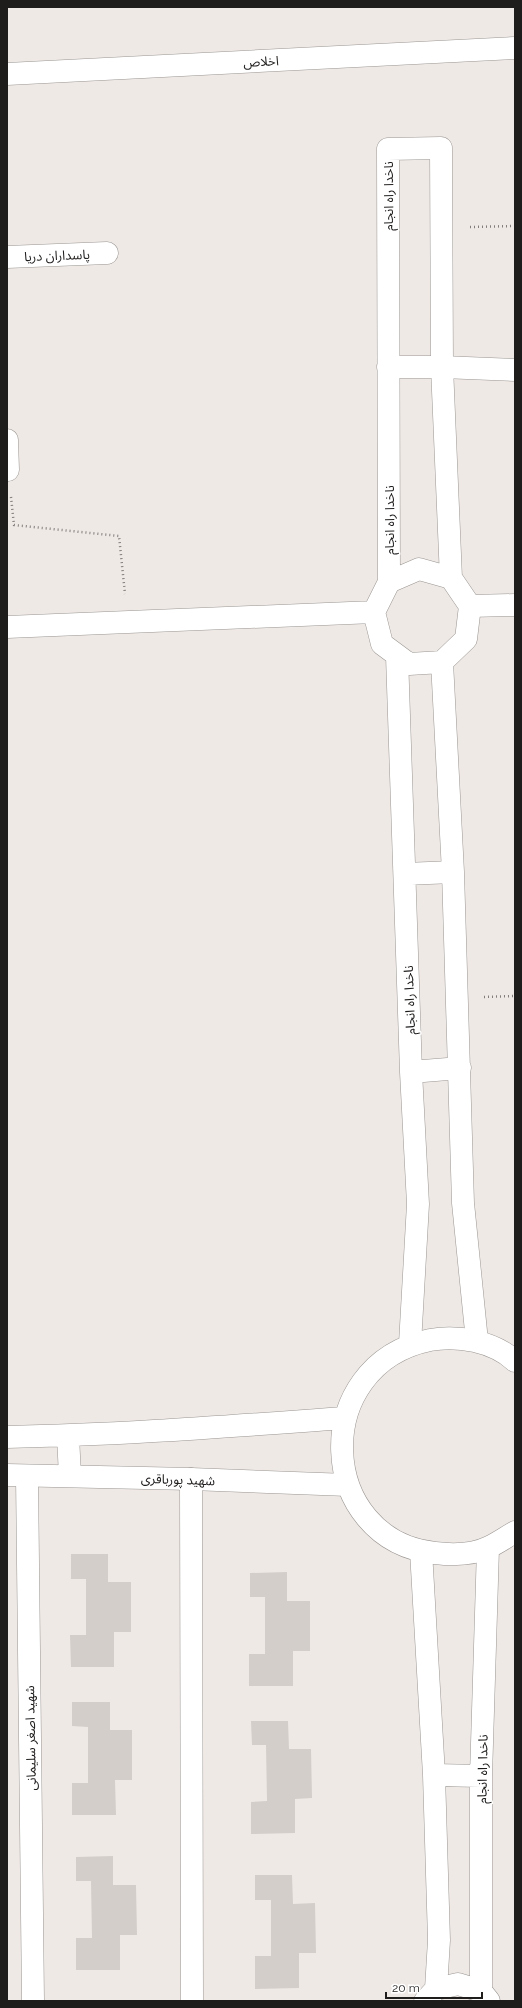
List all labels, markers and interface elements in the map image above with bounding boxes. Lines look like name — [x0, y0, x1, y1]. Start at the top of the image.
street label: اخلاص — [243, 53, 279, 71]
street label: ناخدا راه انجام — [381, 161, 398, 231]
street label: پاسداران دریا — [24, 247, 90, 266]
street label: ناخدا راه انجام — [382, 485, 399, 555]
street label: ناخدا راه انجام — [401, 965, 420, 1035]
street label: شهید پورباقری — [140, 1471, 215, 1490]
street label: شهید اصغر سلیمانی — [22, 1685, 40, 1791]
street label: ناخدا راه انجام — [474, 1734, 493, 1804]
scale bar — [386, 1974, 482, 2000]
text: 20 m — [392, 1981, 420, 1995]

